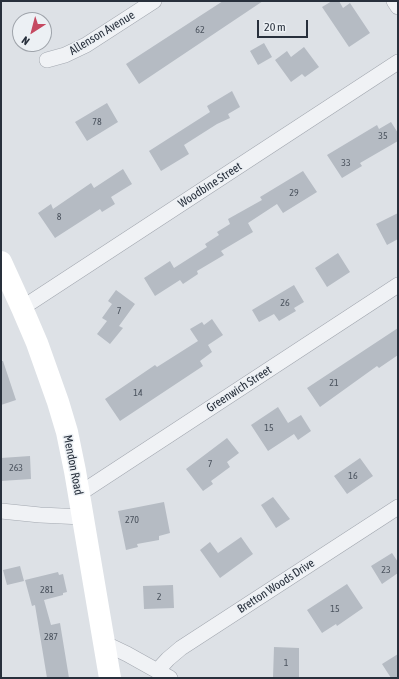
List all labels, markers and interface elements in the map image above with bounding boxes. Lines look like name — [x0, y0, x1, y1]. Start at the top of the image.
street label: Allenson Avenue — [67, 8, 137, 58]
north arrow — [12, 12, 52, 52]
scale bar — [259, 12, 310, 38]
text: 20 m — [264, 20, 286, 34]
house number: 62 — [195, 24, 205, 36]
text: N — [19, 34, 32, 48]
house number: 78 — [92, 116, 102, 128]
house number: 35 — [378, 130, 388, 142]
house number: 33 — [341, 157, 351, 169]
street label: Woodbine Street — [175, 159, 245, 211]
house number: 29 — [289, 187, 299, 199]
house number: 8 — [57, 211, 61, 223]
house number: 26 — [280, 297, 290, 309]
house number: 7 — [117, 305, 121, 317]
street label: Greenwich Street — [204, 363, 274, 415]
house number: 21 — [329, 377, 339, 389]
house number: 14 — [133, 387, 143, 399]
house number: 15 — [264, 422, 274, 434]
street label: Mendon Road — [60, 434, 86, 496]
house number: 7 — [208, 458, 212, 470]
house number: 263 — [9, 462, 23, 474]
house number: 16 — [348, 470, 358, 482]
house number: 270 — [125, 514, 139, 526]
street label: Bretton Woods Drive — [235, 556, 317, 616]
house number: 23 — [381, 564, 391, 576]
house number: 281 — [40, 584, 54, 596]
house number: 2 — [157, 591, 161, 603]
house number: 15 — [330, 603, 340, 615]
house number: 287 — [44, 631, 58, 643]
house number: 1 — [284, 657, 288, 669]

